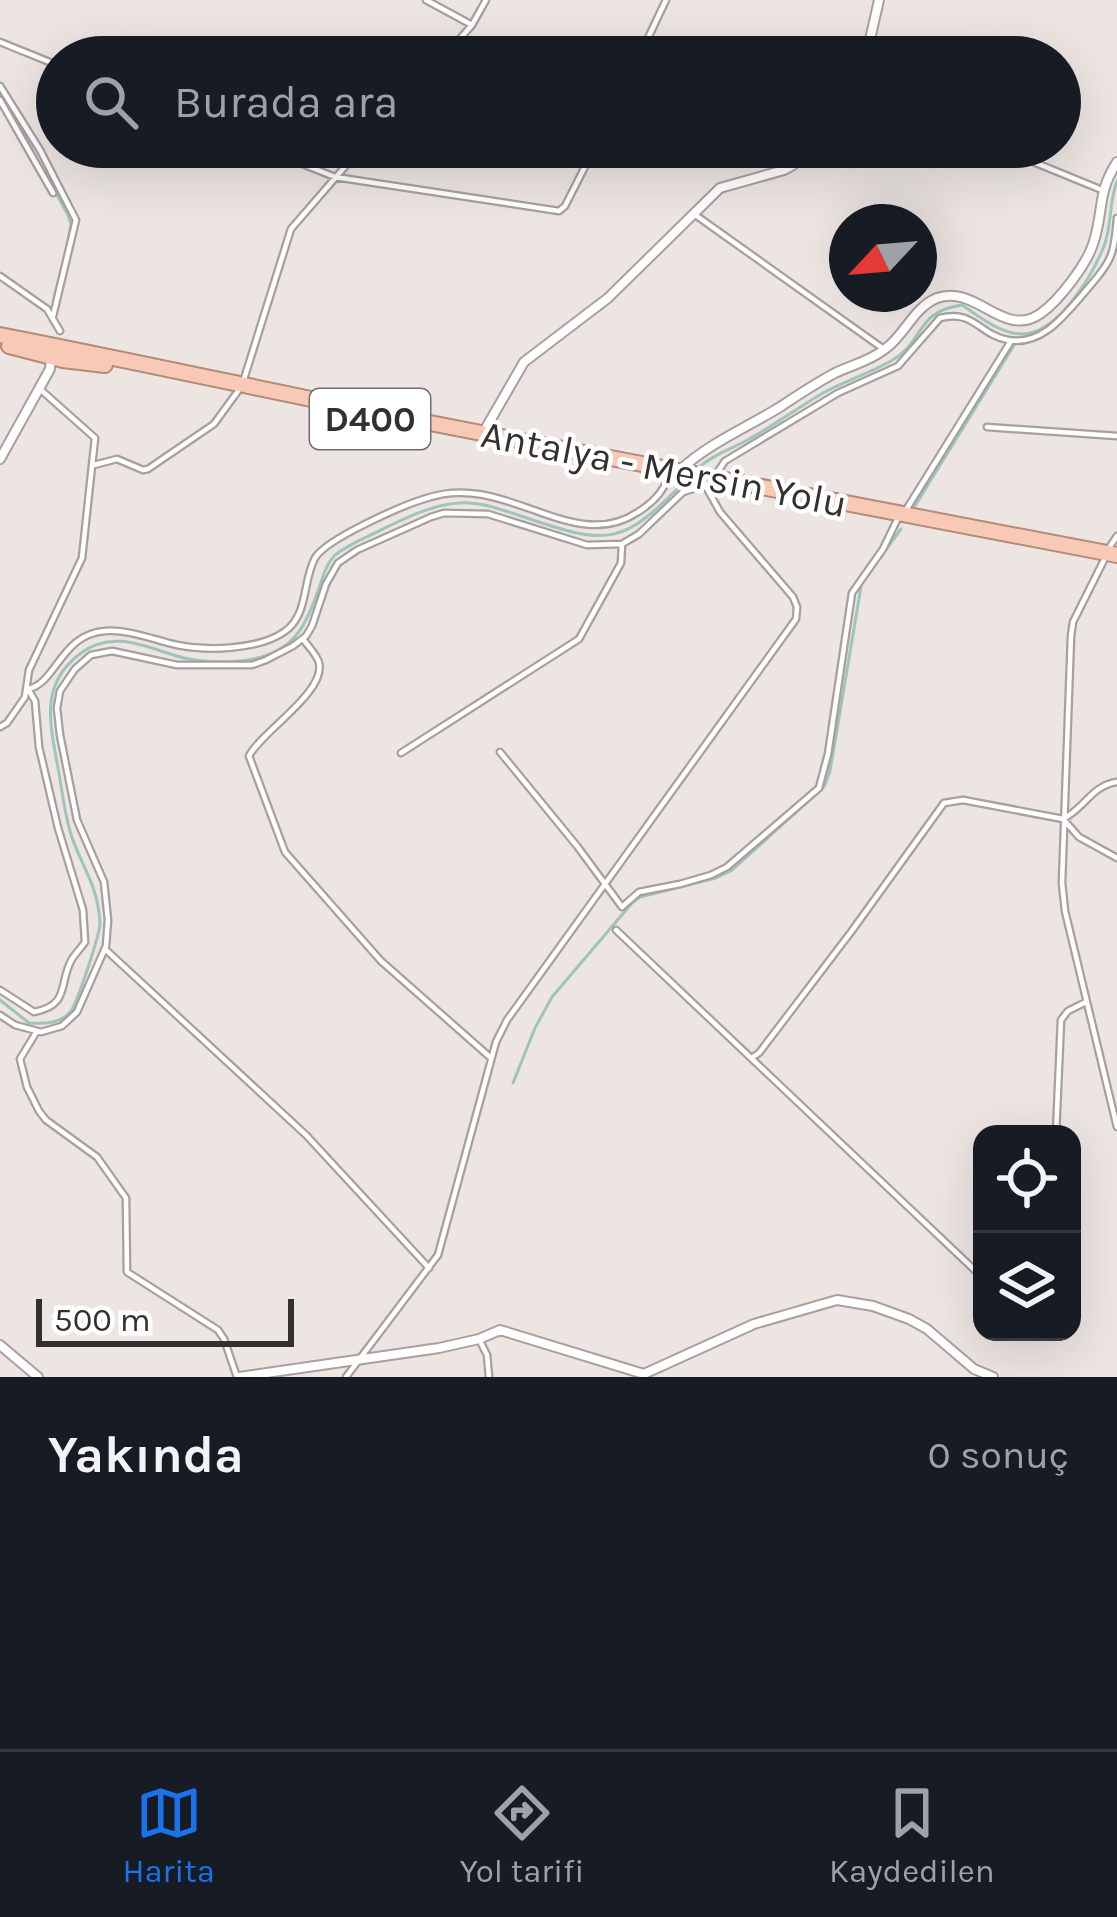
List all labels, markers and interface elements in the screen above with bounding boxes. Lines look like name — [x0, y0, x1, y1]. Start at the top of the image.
search box — [36, 36, 1081, 168]
icon: search — [78, 69, 144, 135]
text: Burada ara — [174, 76, 398, 128]
north arrow — [829, 204, 937, 312]
road number: D400 — [310, 389, 430, 449]
street label: Antalya - Mersin Yolu — [477, 411, 851, 527]
map controls — [973, 1125, 1081, 1341]
button: locate — [973, 1125, 1081, 1233]
button: layers — [973, 1233, 1081, 1341]
scale bar — [36, 1293, 294, 1346]
text: 500 m — [54, 1301, 151, 1339]
text: Yakında — [48, 1425, 244, 1485]
text: 0 sonuç — [928, 1432, 1069, 1478]
tab: Harita — [122, 1780, 215, 1890]
tab: Yol tarifi — [460, 1780, 584, 1890]
tab: Kaydedilen — [829, 1780, 995, 1890]

